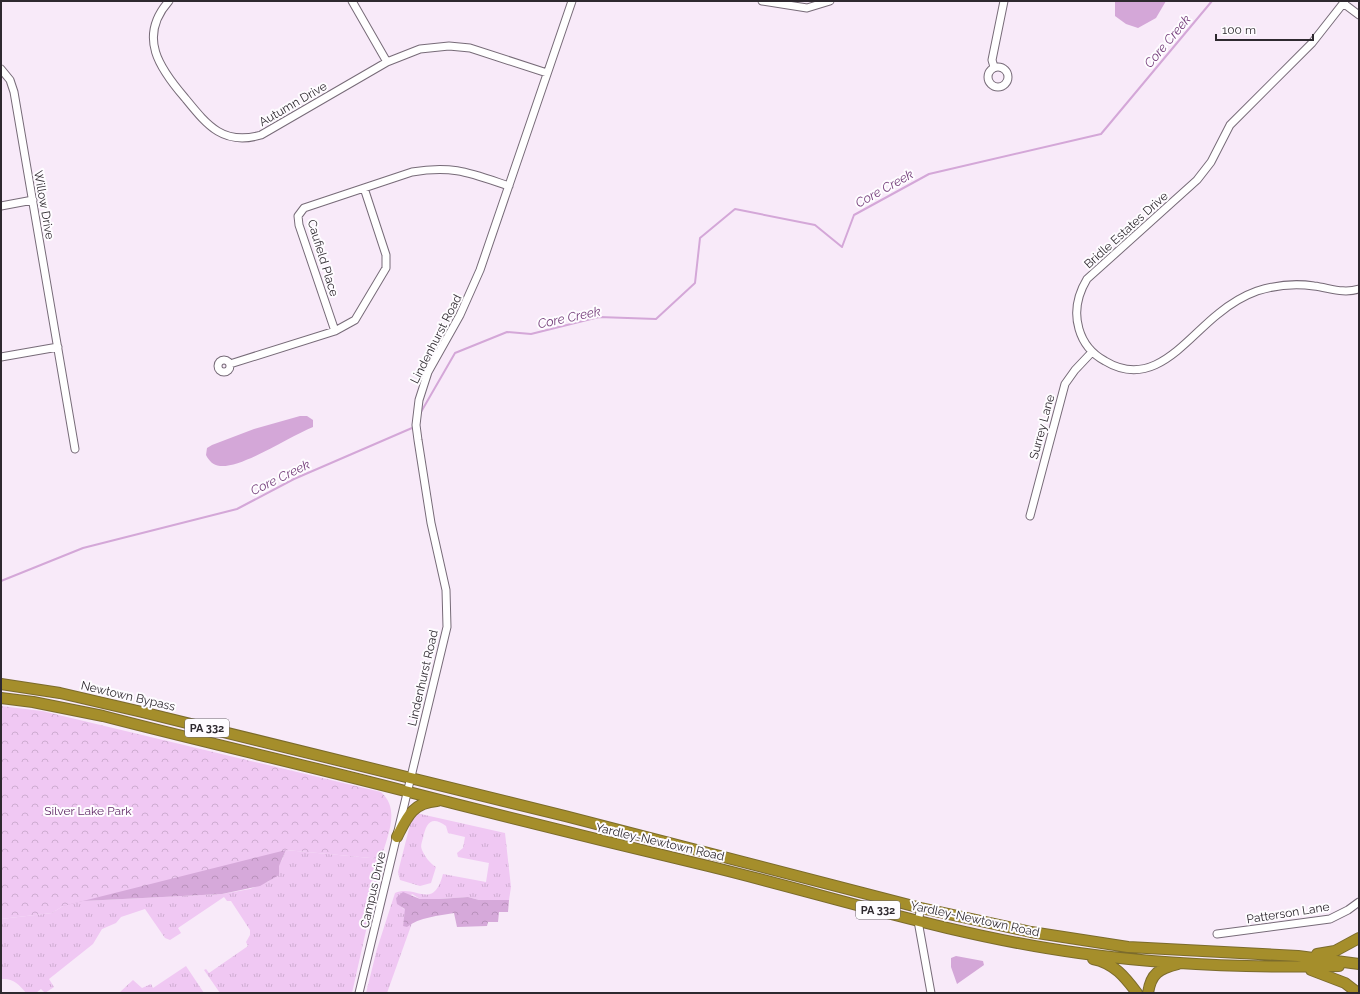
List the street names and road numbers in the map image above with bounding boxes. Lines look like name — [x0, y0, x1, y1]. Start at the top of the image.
street label: Autumn Drive — [257, 79, 329, 129]
street label: Willow Drive — [31, 169, 57, 241]
street label: Bridle Estates Drive — [1081, 189, 1171, 271]
street label: Caufield Place — [305, 218, 341, 298]
street label: Lindenhurst Road — [407, 292, 465, 386]
street label: Surrey Lane — [1027, 393, 1057, 461]
street label: Lindenhurst Road — [405, 629, 441, 727]
street label: Newtown Bypass — [79, 678, 177, 714]
road number: PA 332 — [185, 719, 229, 737]
street label: Yardley-Newtown Road — [594, 820, 726, 864]
street label: Campus Drive — [357, 851, 389, 929]
street label: Yardley-Newtown Road — [909, 898, 1041, 940]
street label: Patterson Lane — [1246, 900, 1330, 926]
road number: PA 332 — [856, 901, 900, 919]

